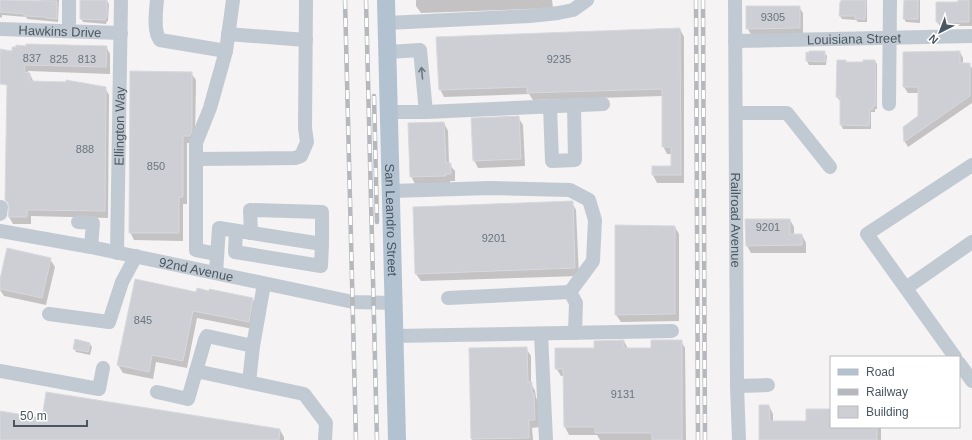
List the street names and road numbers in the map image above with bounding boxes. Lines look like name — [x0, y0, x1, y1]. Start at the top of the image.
street label: Hawkins Drive — [18, 22, 102, 40]
street label: Louisiana Street — [807, 30, 902, 47]
street label: Ellington Way — [111, 86, 127, 166]
street label: San Leandro Street — [383, 163, 400, 277]
street label: Railroad Avenue — [728, 172, 744, 268]
street label: 92nd Avenue — [158, 254, 235, 284]

